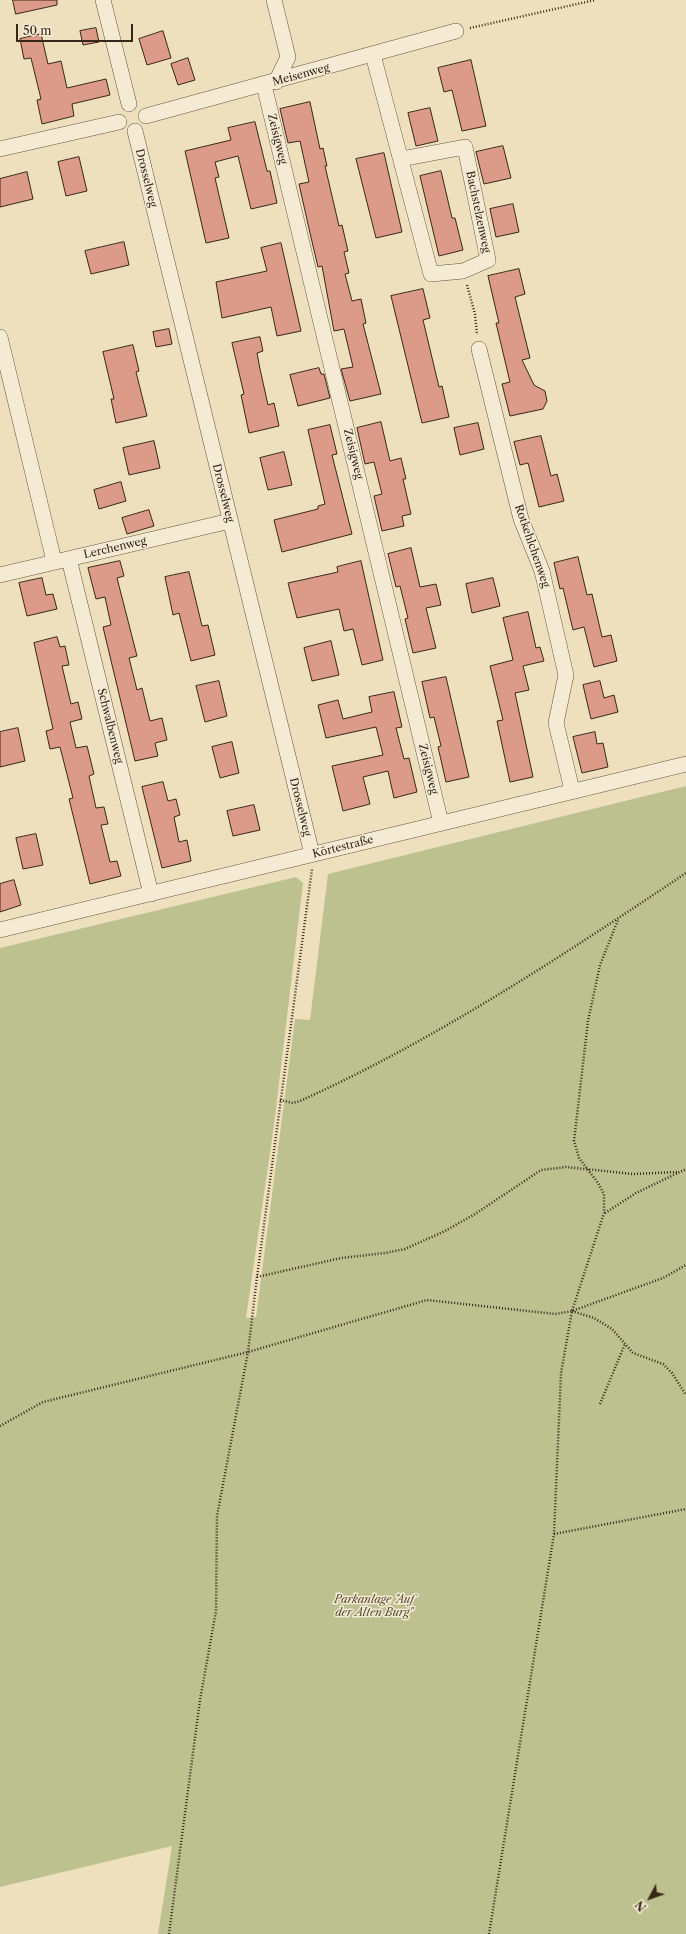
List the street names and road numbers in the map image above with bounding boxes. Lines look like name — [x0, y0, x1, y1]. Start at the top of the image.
street label: Meisenweg — [271, 61, 331, 89]
street label: Zeisigweg — [264, 112, 290, 166]
street label: Drosselweg — [132, 147, 160, 209]
street label: Bachstelzenweg — [463, 170, 493, 254]
street label: Zeisigweg — [340, 427, 366, 481]
street label: Drosselweg — [209, 462, 237, 524]
street label: Rotkehlchenweg — [512, 503, 552, 589]
street label: Lerchenweg — [82, 534, 148, 562]
street label: Schwalbenweg — [94, 687, 126, 765]
street label: Zeisigweg — [415, 742, 441, 796]
street label: Drosselweg — [286, 776, 314, 838]
street label: Körtestraße — [311, 833, 375, 861]

